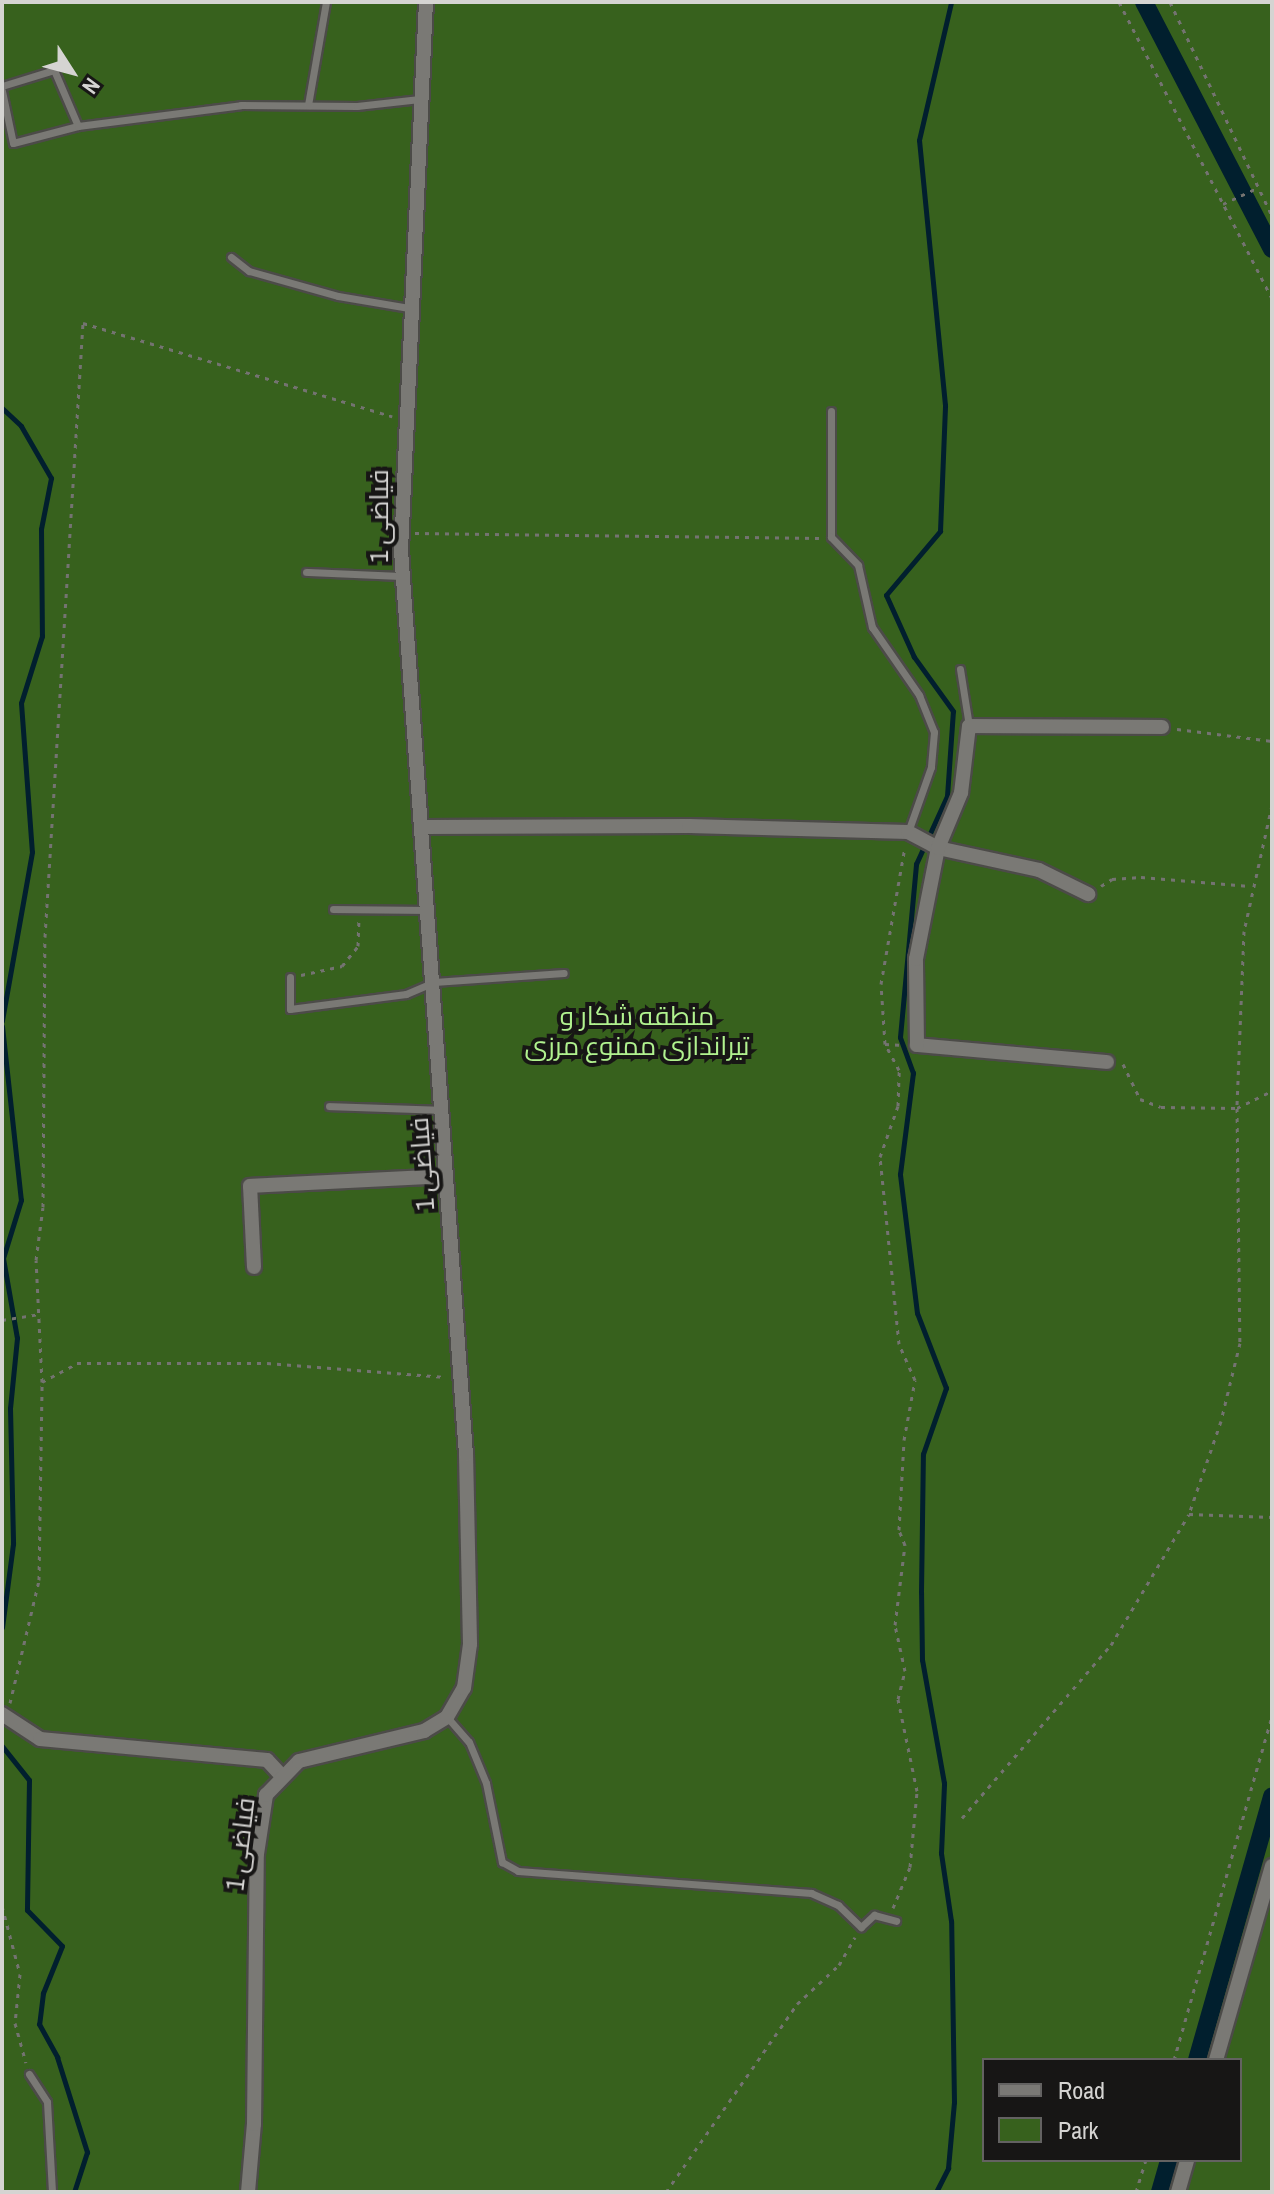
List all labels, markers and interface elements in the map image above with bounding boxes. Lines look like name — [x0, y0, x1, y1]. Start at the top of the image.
north arrow — [32, 32, 112, 112]
text: N — [75, 72, 107, 100]
street label: فیاضی 1 — [363, 469, 395, 563]
park label: منطقه شکار و تیراندازی ممنوع مرزی — [524, 1000, 750, 1062]
street label: فیاضی 1 — [403, 1116, 441, 1212]
street label: فیاضی 1 — [219, 1796, 261, 1892]
legend — [982, 2058, 1242, 2162]
text: Road — [1058, 2074, 1105, 2106]
text: Park — [1058, 2114, 1098, 2146]

